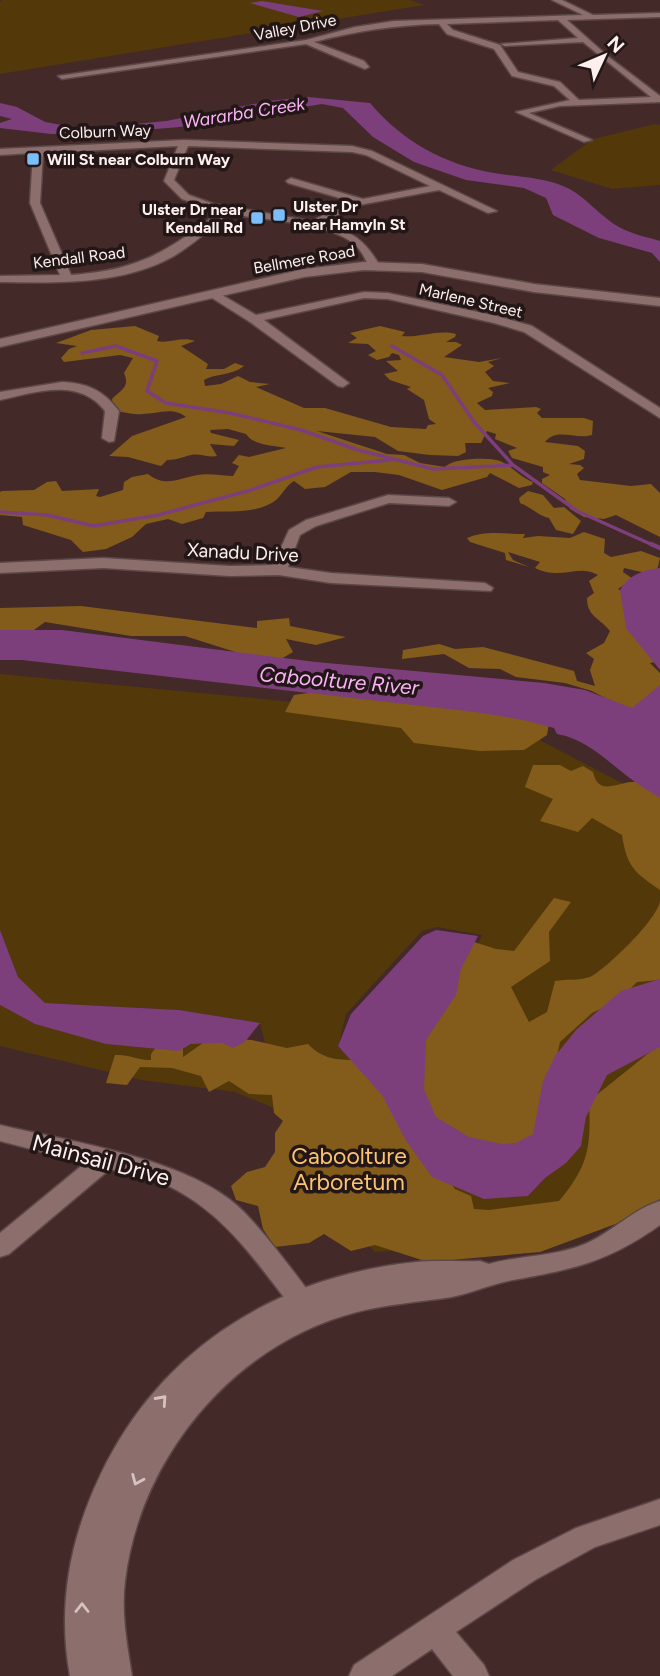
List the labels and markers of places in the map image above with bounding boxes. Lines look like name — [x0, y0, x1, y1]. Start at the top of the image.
place label: Will St near Colburn Way — [47, 150, 231, 169]
marker: Will St near Colburn Way — [25, 151, 41, 167]
place label: Ulster Dr near Hamyln St — [293, 197, 406, 234]
place label: Ulster Dr near Kendall Rd — [142, 200, 243, 237]
marker: Ulster Dr near Hamyln St — [271, 207, 287, 223]
marker: Ulster Dr near Kendall Rd — [249, 210, 265, 226]

